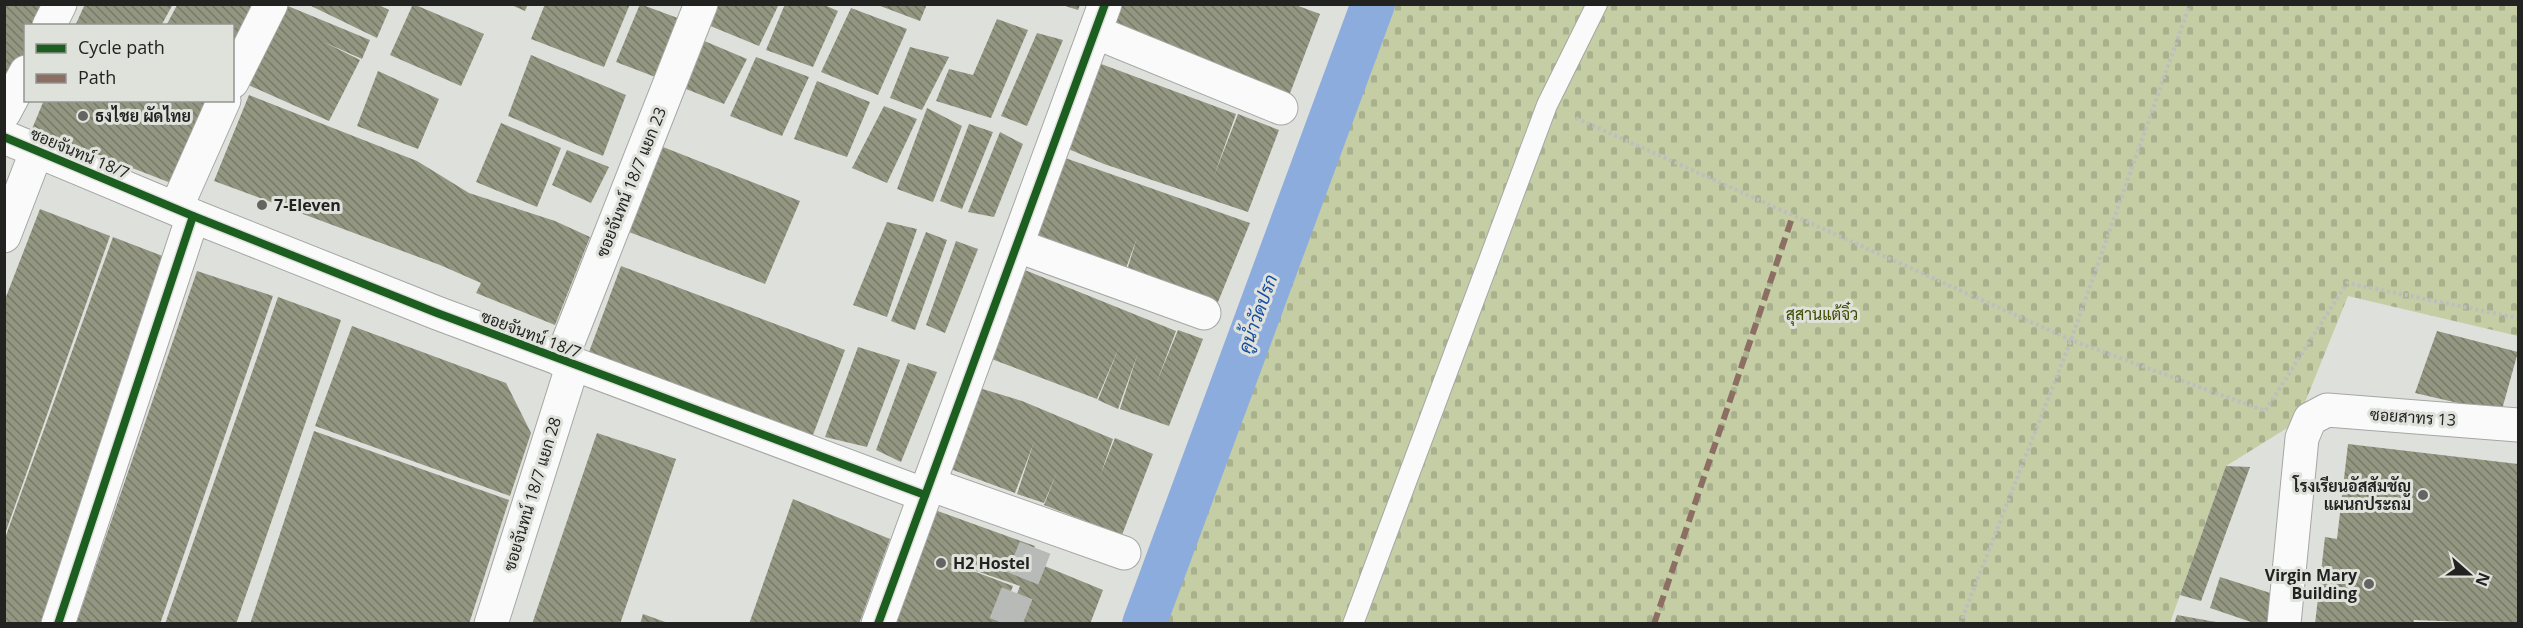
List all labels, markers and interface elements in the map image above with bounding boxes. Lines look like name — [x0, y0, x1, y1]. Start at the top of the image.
legend — [24, 24, 234, 102]
text: Cycle path — [78, 35, 165, 59]
text: Path — [78, 65, 116, 89]
street label: ซอยจันทน์ 18/7 แยก 23 — [590, 103, 671, 260]
place label: ธงไชย ผัดไทย — [95, 105, 191, 127]
marker: ธงไชย ผัดไทย — [76, 109, 90, 123]
street label: ซอยจันทน์ 18/7 — [27, 121, 133, 184]
place label: 7-Eleven — [274, 194, 341, 216]
marker: 7-Eleven — [255, 198, 269, 212]
water label: คูน้ำวัดปรก — [1229, 270, 1284, 357]
park label: สุสานแต้จิ๋ว — [1786, 301, 1858, 326]
street label: ซอยจันทน์ 18/7 — [478, 304, 585, 363]
street label: ซอยสาทร 13 — [2369, 403, 2457, 431]
street label: ซอยจันทน์ 18/7 แยก 28 — [497, 414, 566, 574]
place label: โรงเรียนอัสสัมชัญ แผนกประถม — [2292, 475, 2411, 515]
marker: โรงเรียนอัสสัมชัญ แผนกประถม — [2416, 488, 2430, 502]
north arrow — [2439, 544, 2499, 604]
place label: H2 Hostel — [953, 552, 1030, 574]
marker: H2 Hostel — [934, 556, 948, 570]
place label: Virgin Mary Building — [2265, 564, 2358, 604]
text: N — [2470, 569, 2496, 589]
marker: Virgin Mary Building — [2362, 577, 2376, 591]

